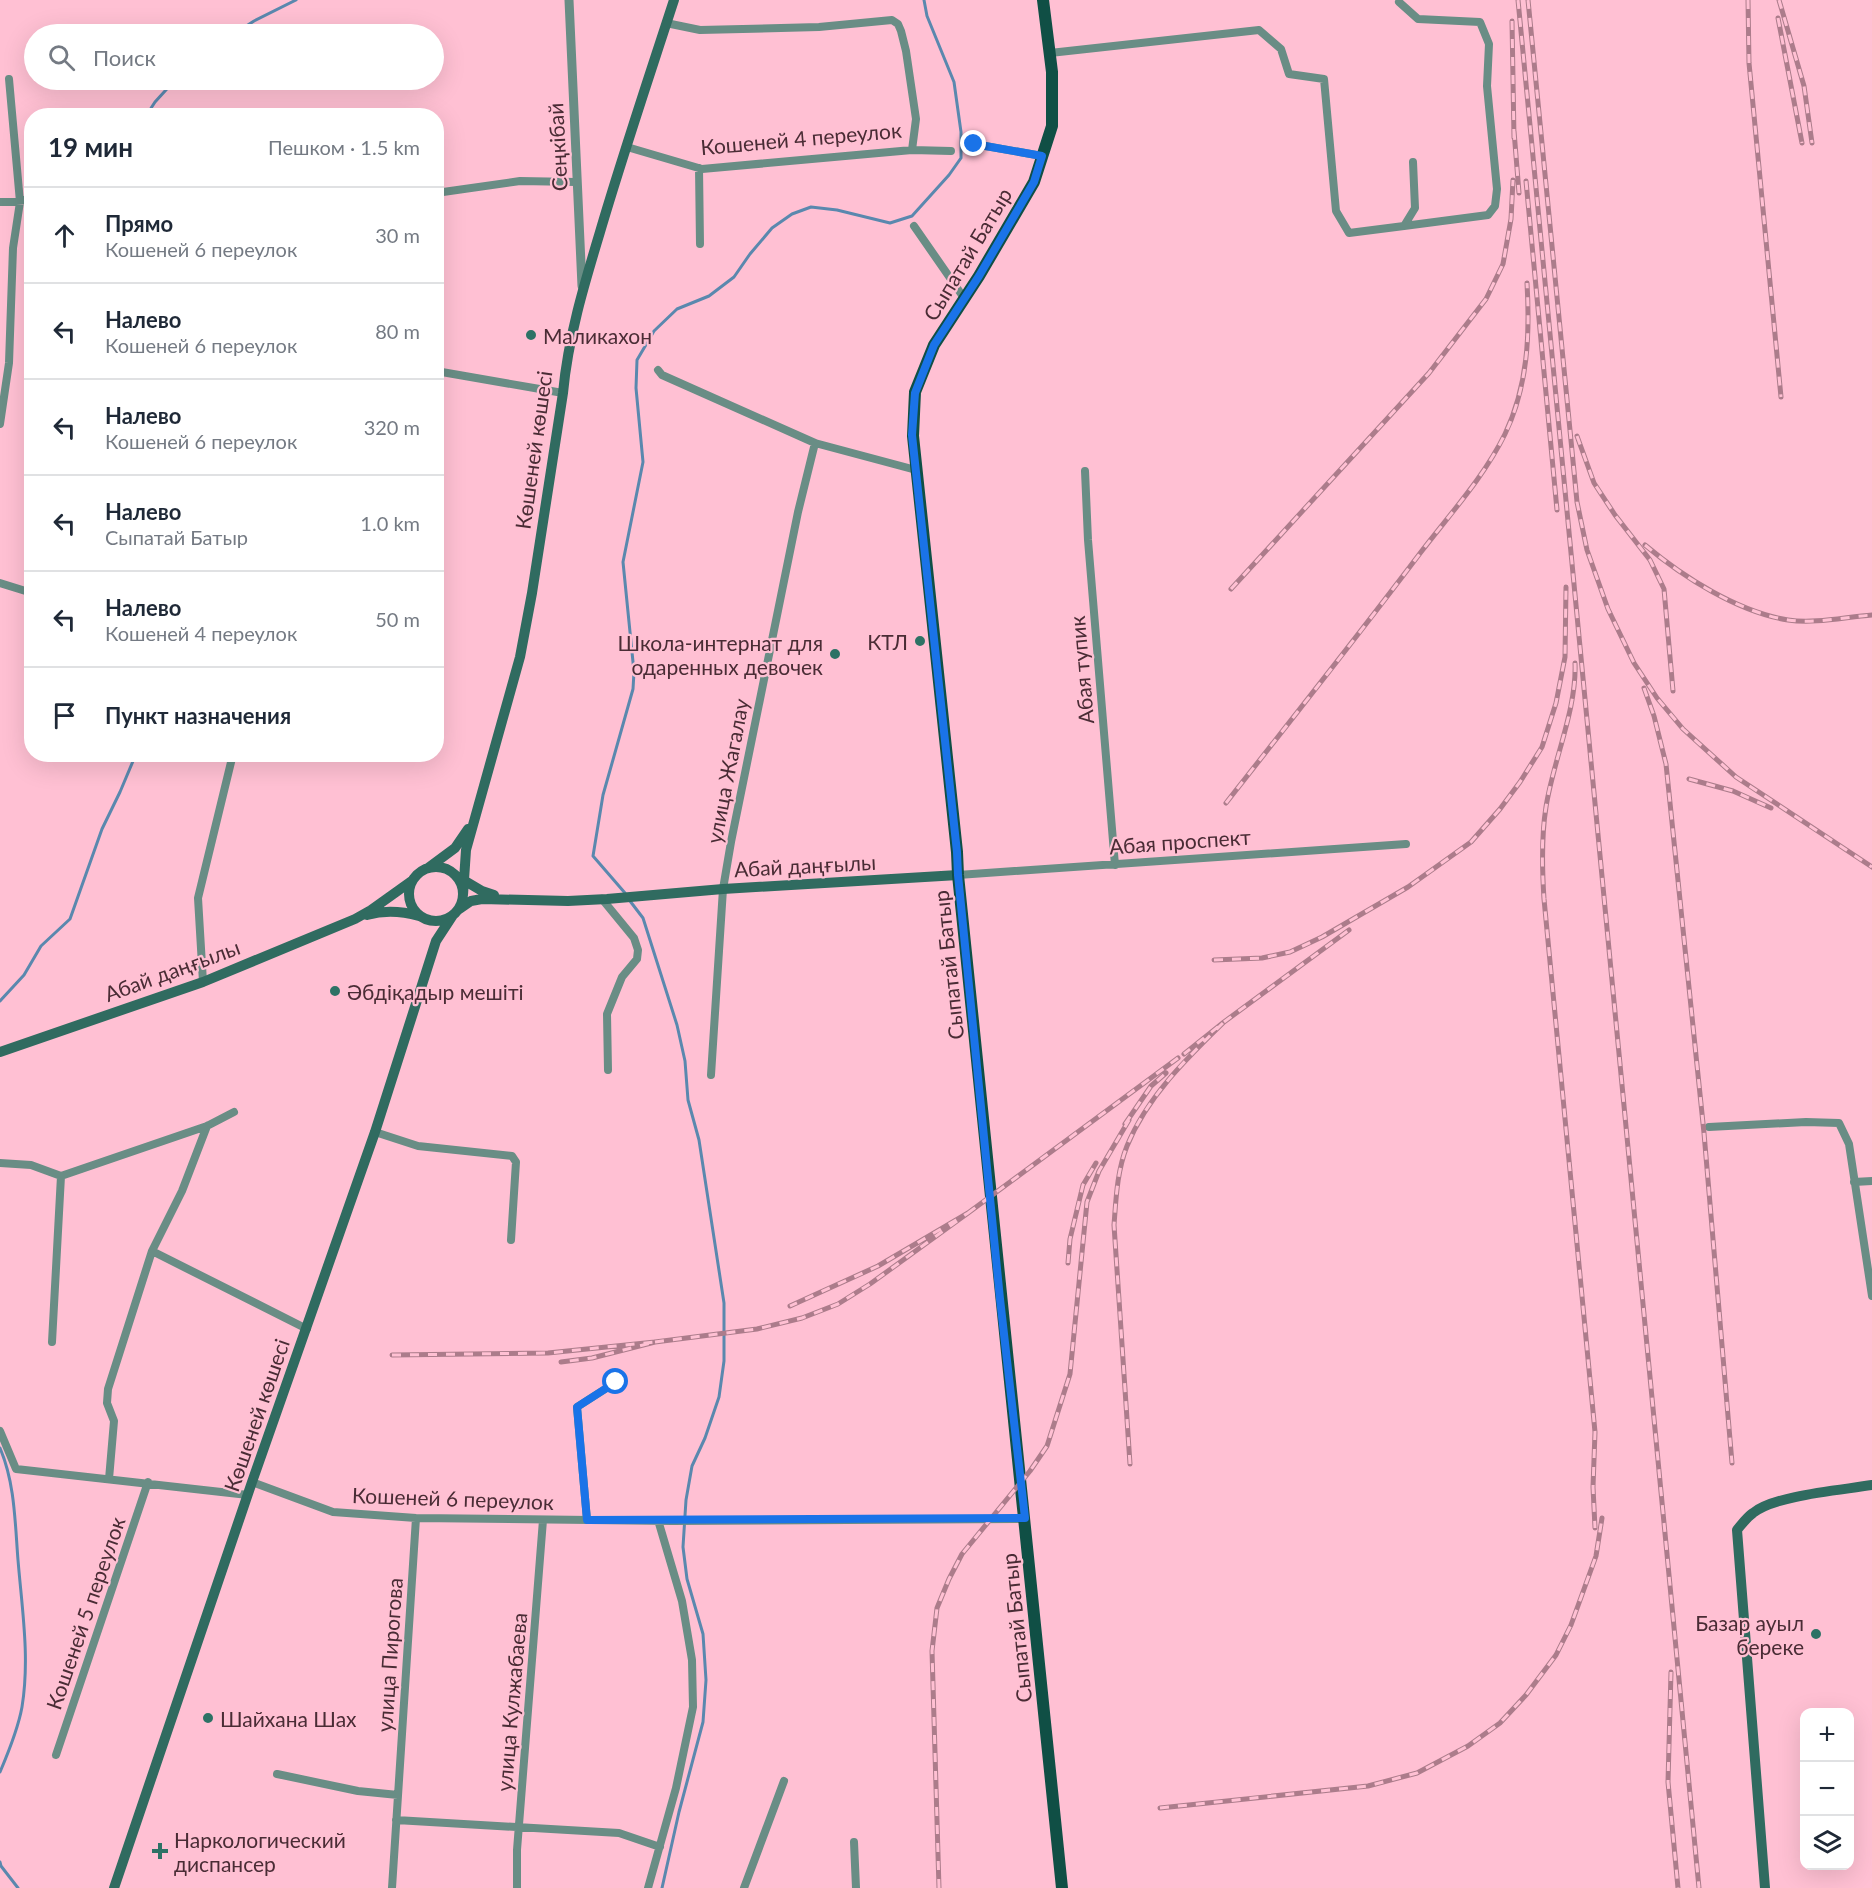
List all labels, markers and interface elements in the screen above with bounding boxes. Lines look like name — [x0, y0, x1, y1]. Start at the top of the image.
search box — [24, 24, 444, 90]
icon: search — [45, 41, 78, 74]
text: Поиск — [93, 44, 156, 71]
street label: Сеңкібай — [542, 102, 572, 192]
street label: Кошеней 4 переулок — [699, 117, 903, 159]
route end — [960, 130, 986, 156]
text: 19 мин — [48, 131, 133, 163]
text: Пешком · 1.5 km — [268, 135, 420, 159]
street label: Сыпатай Батыр — [918, 183, 1016, 325]
text: Прямо — [105, 210, 173, 237]
icon: ahead — [48, 219, 81, 252]
text: 30 m — [375, 223, 420, 247]
text: Кошеней 6 переулок — [105, 237, 297, 261]
text: Налево — [105, 306, 181, 333]
icon: left — [48, 315, 81, 348]
text: 80 m — [375, 319, 420, 343]
place label: Маликахон — [543, 323, 652, 348]
marker: Маликахон — [524, 328, 538, 342]
text: Кошеней 6 переулок — [105, 333, 297, 357]
street label: Көшеней көшесі — [510, 369, 556, 531]
text: Налево — [105, 402, 181, 429]
icon: left — [48, 411, 81, 444]
text: 320 m — [364, 415, 420, 439]
text: Кошеней 6 переулок — [105, 429, 297, 453]
text: Налево — [105, 498, 181, 525]
icon: left — [48, 507, 81, 540]
text: 1.0 km — [360, 511, 420, 535]
text: Сыпатай Батыр — [105, 525, 248, 549]
text: Налево — [105, 594, 181, 621]
icon: left — [48, 603, 81, 636]
text: 50 m — [375, 607, 420, 631]
street label: Абая тупик — [1064, 615, 1098, 725]
text: Кошеней 4 переулок — [105, 621, 297, 645]
place label: КТЛ — [867, 629, 908, 654]
place label: Школа-интернат для одаренных девочек — [617, 630, 823, 679]
marker: КТЛ — [913, 634, 927, 648]
marker: Школа-интернат для одаренных девочек — [828, 647, 842, 661]
street label: улица Жагалау — [701, 696, 753, 846]
icon: arrive — [48, 699, 81, 732]
text: Пункт назначения — [105, 702, 291, 729]
street label: Абая проспект — [1108, 824, 1252, 858]
street label: Абай даңғылы — [733, 849, 877, 881]
street label: Сыпатай Батыр — [928, 889, 968, 1041]
street label: Абай даңғылы — [101, 934, 243, 1006]
place label: Әбдіқадыр мешіті — [347, 979, 524, 1004]
marker: Әбдіқадыр мешіті — [328, 984, 342, 998]
street label: Көшеней көшесі — [218, 1335, 294, 1495]
route start — [602, 1368, 628, 1394]
street label: Кошеней 6 переулок — [352, 1482, 554, 1514]
street label: Кошеней 5 переулок — [40, 1513, 130, 1713]
street label: Сыпатай Батыр — [996, 1552, 1036, 1704]
street label: улица Пирогова — [371, 1577, 407, 1733]
place label: Базар ауыл береке — [1695, 1610, 1804, 1659]
street label: улица Кулжабаева — [491, 1611, 531, 1793]
marker: Базар ауыл береке — [1809, 1627, 1823, 1641]
place label: Шайхана Шах — [220, 1706, 357, 1731]
map controls — [1800, 1708, 1854, 1870]
button: + — [1800, 1708, 1854, 1762]
marker: Шайхана Шах — [201, 1711, 215, 1725]
button: − — [1800, 1762, 1854, 1816]
button: layers — [1800, 1816, 1854, 1870]
place label: Наркологический диспансер — [174, 1827, 346, 1876]
marker: Наркологический диспансер — [151, 1842, 169, 1860]

